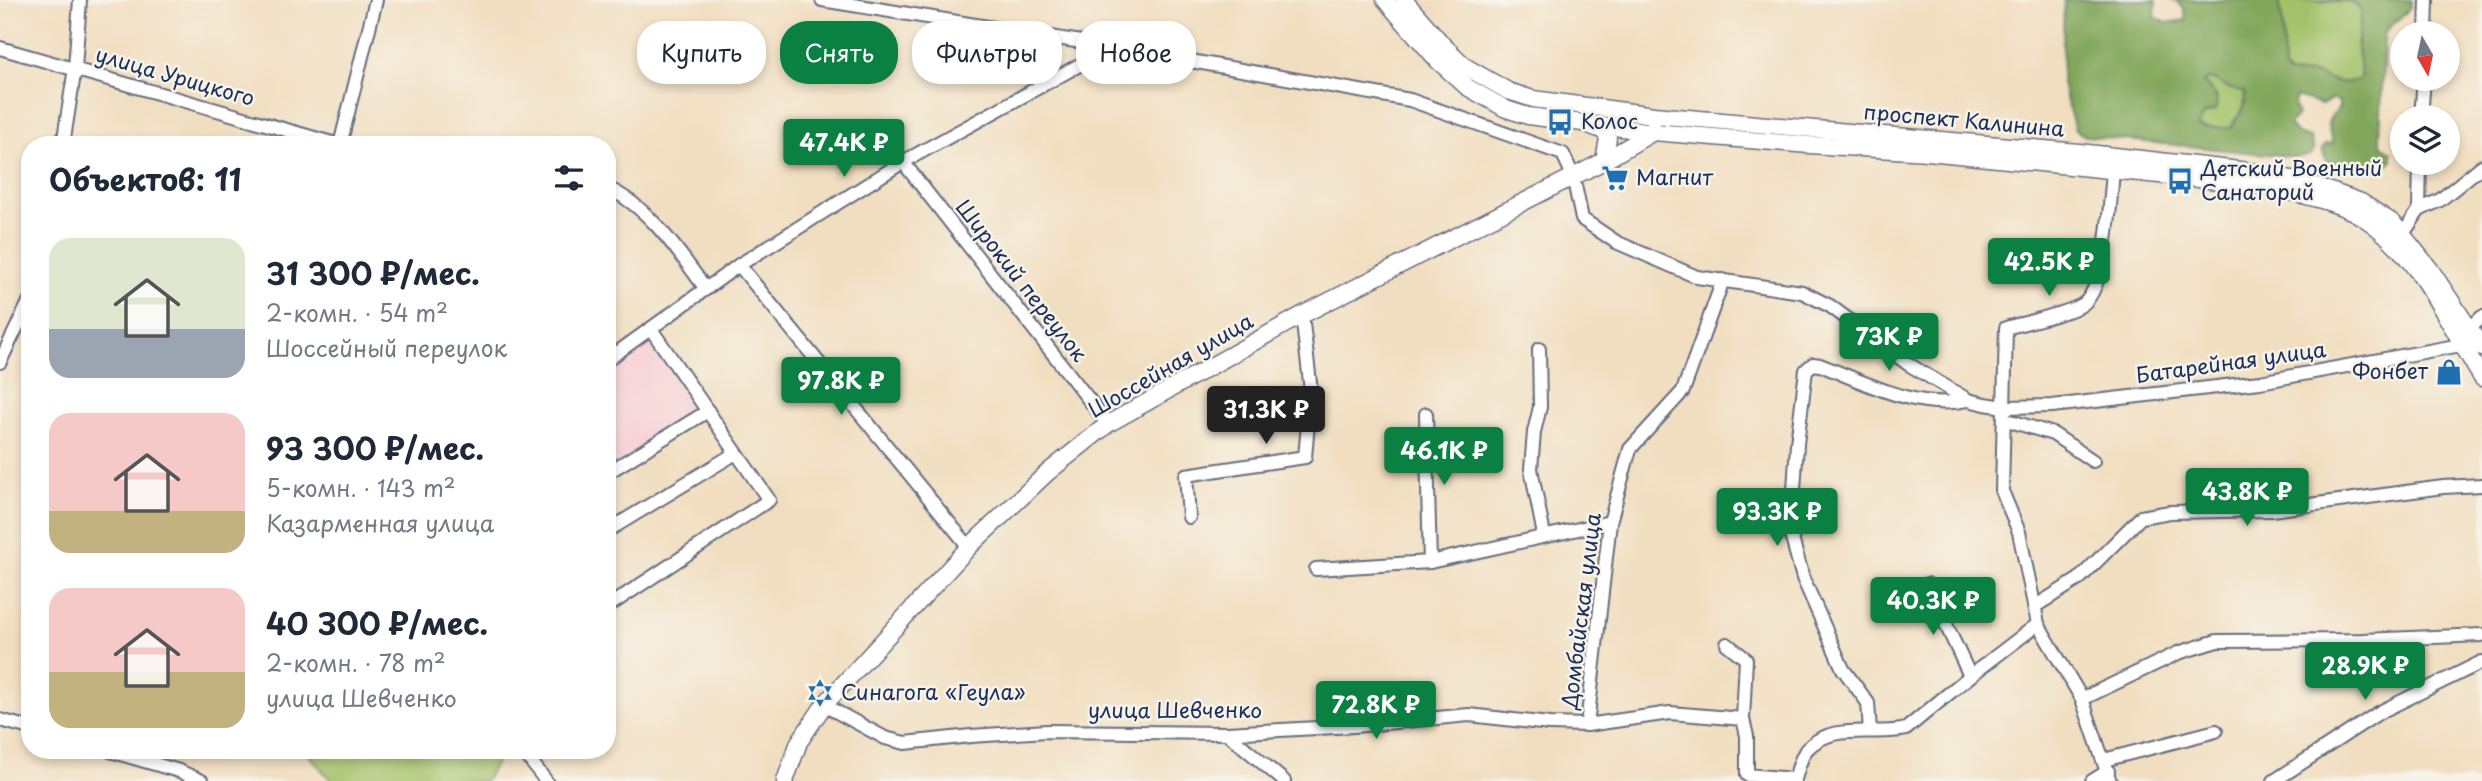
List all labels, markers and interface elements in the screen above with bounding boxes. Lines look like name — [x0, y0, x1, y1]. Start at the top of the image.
chip: Купить — [637, 21, 766, 84]
chip: Снять — [780, 21, 898, 84]
chip: Фильтры — [912, 21, 1062, 84]
chip: Новое — [1076, 21, 1196, 84]
north arrow — [2390, 21, 2460, 91]
map controls — [2390, 21, 2460, 175]
street label: улица Урицкого — [92, 37, 259, 113]
street label: проспект Калинина — [1862, 94, 2067, 144]
place label: Колос — [1581, 104, 1638, 136]
button: layers — [2390, 105, 2460, 175]
bus stop icon: Колос — [1545, 107, 1575, 137]
pin: 47.4K ₽ — [779, 120, 909, 179]
text: 47.4K ₽ — [799, 124, 889, 159]
place label: Детский Военный Санаторий — [2200, 151, 2382, 207]
text: Объектов: 11 — [49, 156, 242, 201]
icon: filters — [550, 159, 588, 197]
place label: Магнит — [1636, 160, 1713, 192]
supermarket icon: Магнит — [1600, 163, 1630, 193]
bus stop icon: Детский Военный Санаторий — [2165, 166, 2195, 196]
street label: Широкий переулок — [949, 192, 1096, 368]
pin: 42.5K ₽ — [1984, 238, 2114, 298]
text: 42.5K ₽ — [2004, 243, 2094, 278]
text: 31 300 ₽/мес. — [266, 250, 480, 295]
icon: home — [105, 266, 189, 350]
text: 2-комн. · 54 m² — [266, 295, 448, 330]
street label: Шоссейная улица — [1081, 304, 1259, 425]
pin: 73K ₽ — [1840, 314, 1938, 373]
text: 73K ₽ — [1855, 318, 1923, 353]
text: Шоссейный переулок — [266, 330, 507, 365]
street label: Батарейная улица — [2134, 332, 2329, 390]
place label: Фонбет — [2352, 354, 2429, 386]
shop icon: Фонбет — [2434, 357, 2464, 387]
pin: 97.8K ₽ — [776, 358, 906, 417]
text: 97.8K ₽ — [797, 362, 885, 397]
pin: 31.3K ₽ — [1201, 386, 1331, 446]
text: 31.3K ₽ — [1223, 391, 1309, 426]
text: 93 300 ₽/мес. — [266, 425, 484, 470]
pin: 46.1K ₽ — [1379, 428, 1509, 487]
text: 46.1K ₽ — [1400, 432, 1488, 467]
icon: home — [105, 441, 189, 525]
pin: 43.8K ₽ — [2182, 468, 2312, 528]
text: 5-комн. · 143 m² — [266, 470, 456, 505]
text: 43.8K ₽ — [2202, 473, 2292, 508]
pin: 93.3K ₽ — [1712, 489, 1842, 548]
text: 93.3K ₽ — [1733, 493, 1821, 528]
text: Казарменная улица — [266, 505, 494, 540]
street label: Домбайская улица — [1552, 510, 1608, 712]
pin: 40.3K ₽ — [1868, 578, 1998, 637]
text: 40.3K ₽ — [1887, 582, 1979, 617]
text: 40 300 ₽/мес. — [266, 600, 488, 645]
icon: home — [105, 616, 189, 700]
pin: 28.9K ₽ — [2300, 642, 2430, 702]
text: 2-комн. · 78 m² — [266, 645, 446, 680]
text: 28.9K ₽ — [2321, 647, 2409, 682]
place label: Синагога «Геула» — [841, 675, 1026, 707]
synagogue icon: Синагога «Геула» — [805, 678, 835, 708]
text: улица Шевченко — [266, 680, 457, 715]
pin: 72.8K ₽ — [1311, 682, 1441, 741]
text: 72.8K ₽ — [1332, 686, 1420, 721]
street label: улица Шевченко — [1088, 693, 1262, 725]

